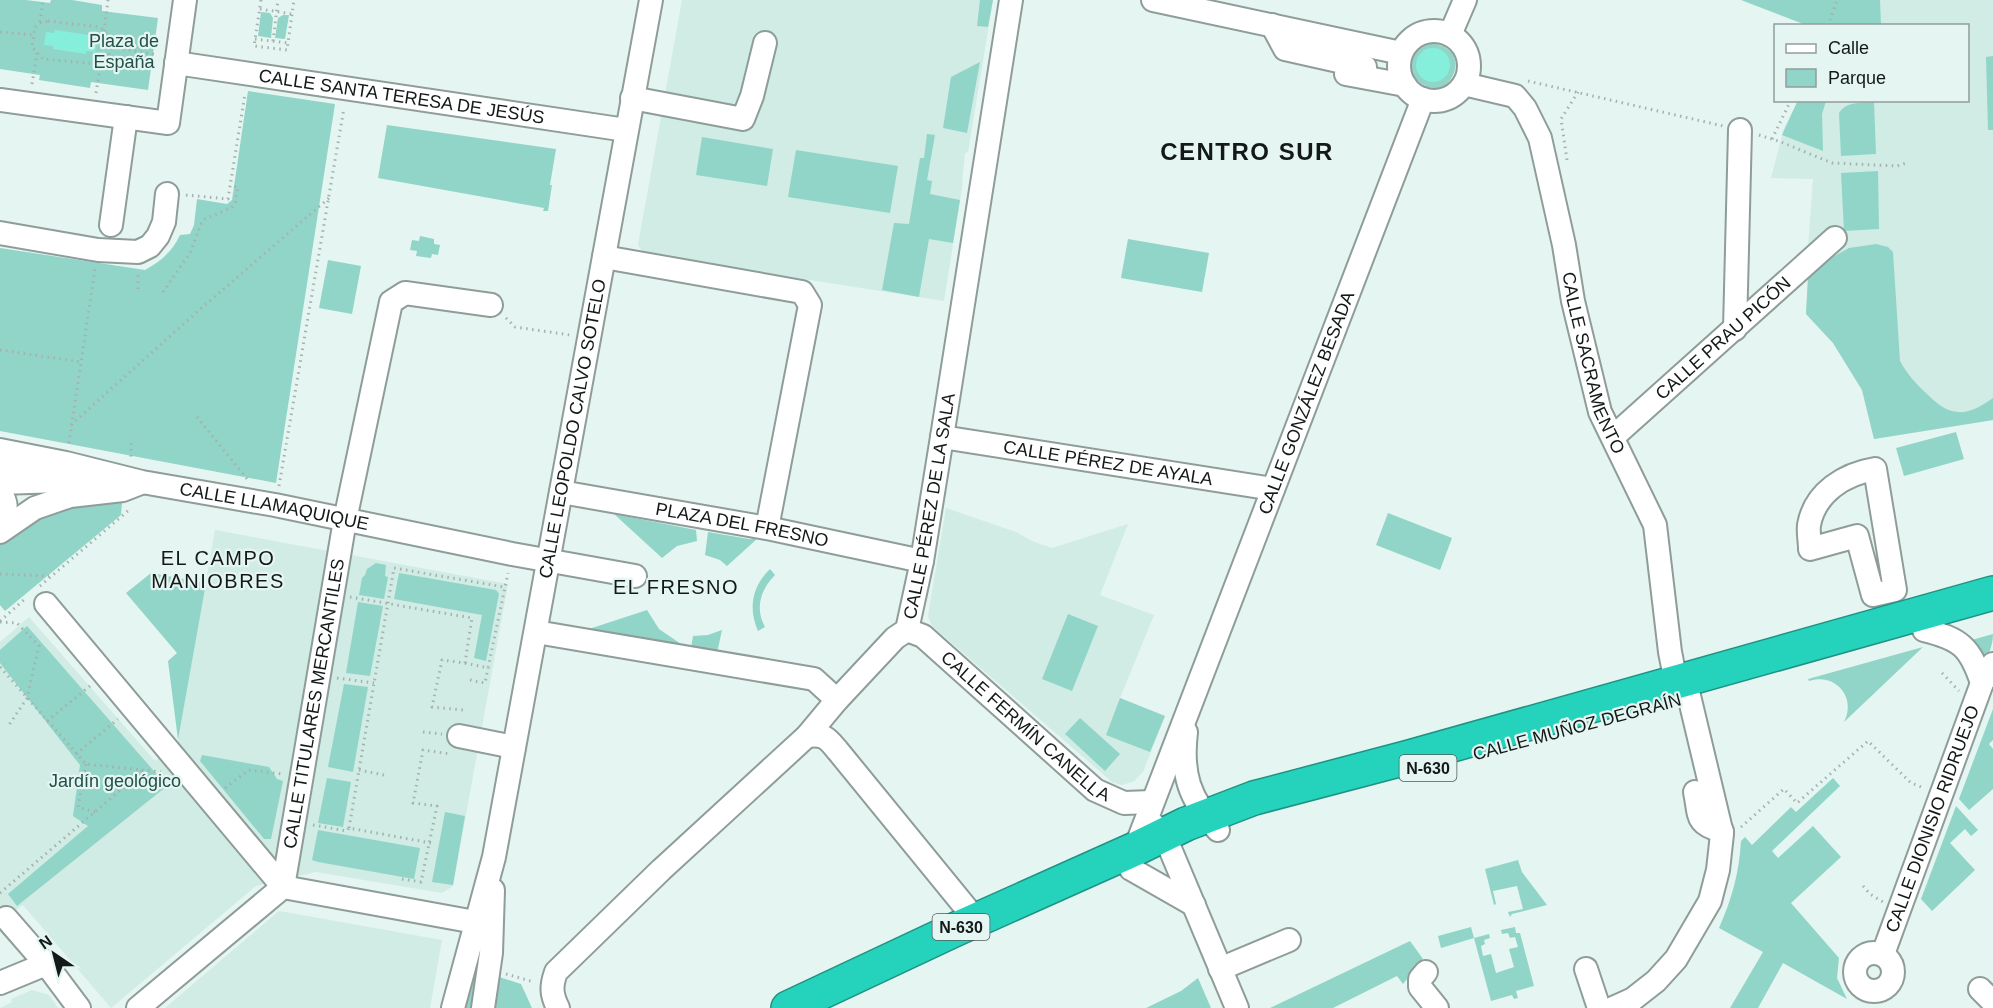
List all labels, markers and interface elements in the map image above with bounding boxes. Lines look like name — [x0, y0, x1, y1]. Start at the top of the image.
legend — [1774, 24, 1969, 102]
park label: Plaza de España — [89, 31, 159, 72]
text: Calle — [1828, 38, 1869, 58]
street label: CALLE SANTA TERESA DE JESÚS — [257, 65, 546, 128]
text: Parque — [1828, 68, 1886, 88]
district label: CENTRO SUR — [1160, 138, 1334, 165]
street label: CALLE SACRAMENTO — [1558, 270, 1629, 457]
street label: CALLE PRAU PICÓN — [1652, 273, 1795, 404]
street label: CALLE LEOPOLDO CALVO SOTELO — [535, 277, 610, 580]
street label: CALLE GONZÁLEZ BESADA — [1254, 288, 1358, 517]
street label: CALLE PÉREZ DE LA SALA — [900, 392, 959, 621]
street label: CALLE PÉREZ DE AYALA — [1002, 437, 1214, 489]
street label: CALLE LLAMAQUIQUE — [178, 479, 371, 534]
street label: PLAZA DEL FRESNO — [654, 499, 830, 551]
district label: EL CAMPO MANIOBRES — [151, 547, 285, 592]
street label: CALLE TITULARES MERCANTILES — [280, 557, 348, 850]
district label: EL FRESNO — [613, 576, 739, 598]
street label: CALLE FERMÍN CANELLA — [937, 647, 1113, 805]
street label: CALLE MUÑOZ DEGRAÍN — [1470, 689, 1683, 764]
street label: CALLE DIONISIO RIDRUEJO — [1882, 702, 1983, 935]
road number: N-630 — [1400, 755, 1456, 781]
park label: Jardín geológico — [49, 771, 181, 791]
road number: N-630 — [932, 914, 990, 940]
north arrow — [24, 924, 84, 984]
text: N — [36, 932, 55, 952]

